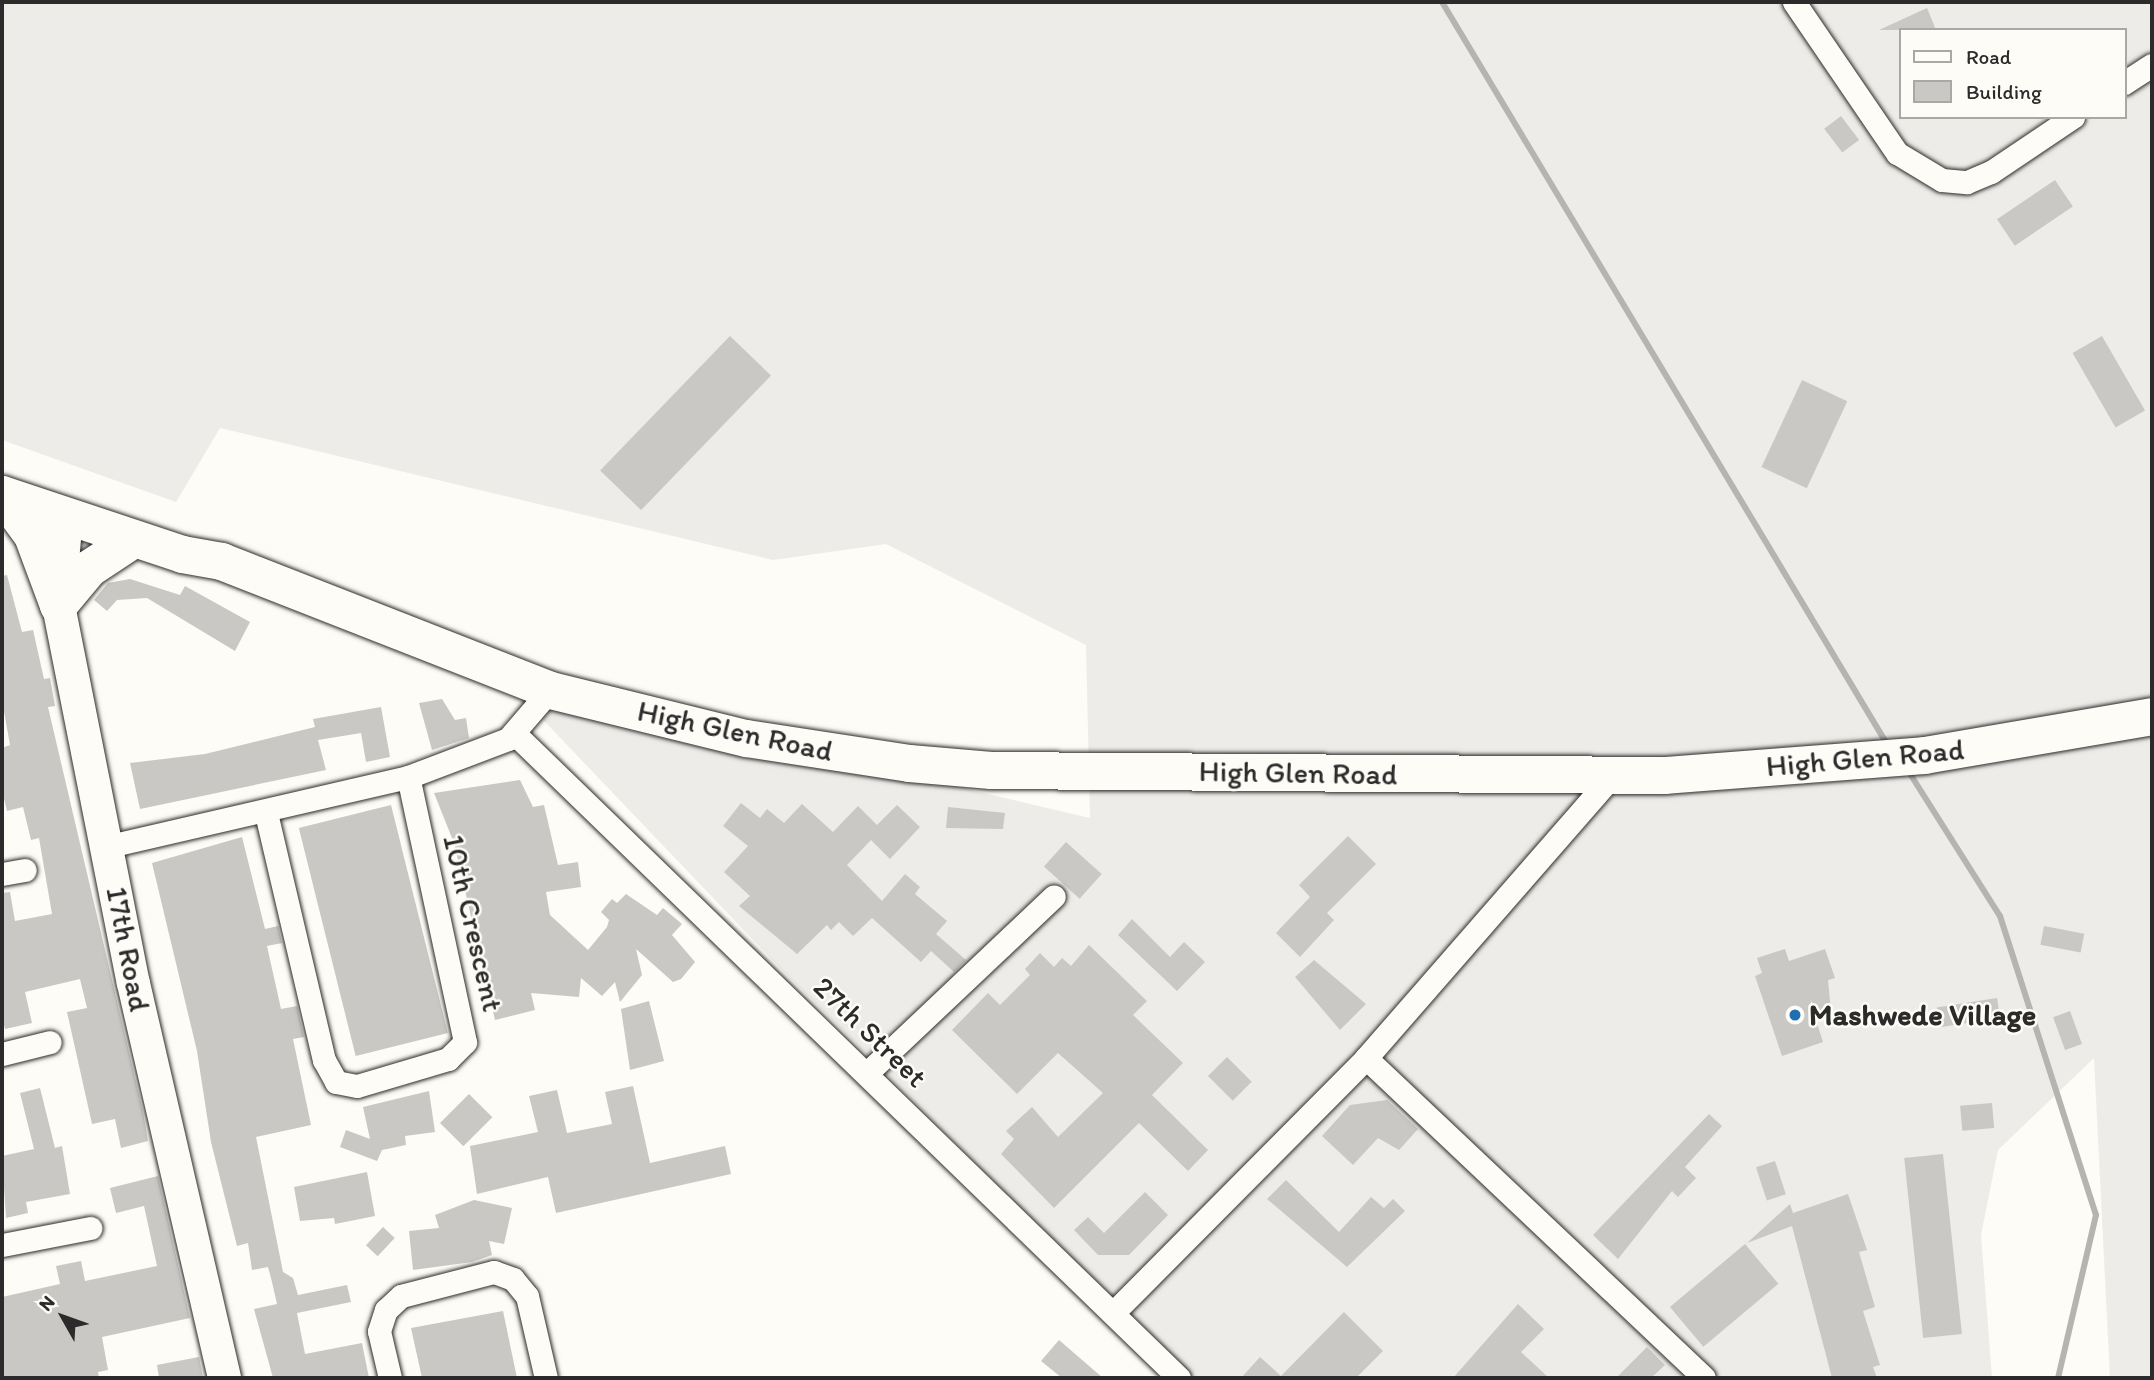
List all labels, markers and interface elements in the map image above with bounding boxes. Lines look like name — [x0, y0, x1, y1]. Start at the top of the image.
legend — [1898, 28, 2126, 119]
text: Road — [1966, 44, 2011, 69]
text: Building — [1966, 79, 2042, 104]
street label: High Glen Road — [635, 693, 835, 769]
street label: High Glen Road — [1765, 731, 1965, 785]
street label: High Glen Road — [1199, 753, 1397, 793]
street label: 10th Crescent — [435, 831, 511, 1015]
street label: 17th Road — [98, 883, 158, 1015]
street label: 27th Street — [806, 969, 934, 1095]
place label: Mashwede Village — [1809, 997, 2036, 1033]
marker: Mashwede Village — [1787, 1007, 1803, 1023]
north arrow — [28, 1282, 98, 1352]
text: N — [34, 1291, 59, 1315]

